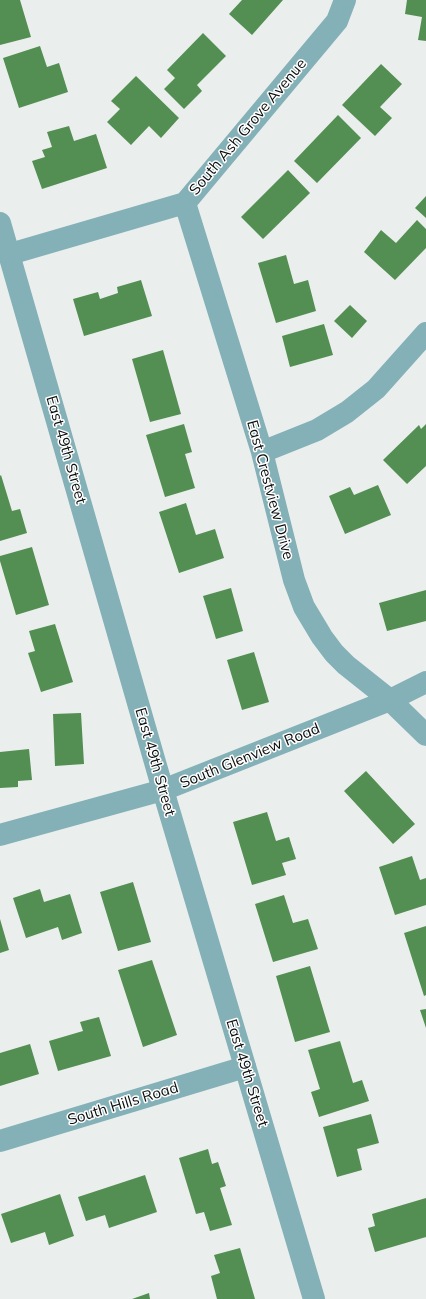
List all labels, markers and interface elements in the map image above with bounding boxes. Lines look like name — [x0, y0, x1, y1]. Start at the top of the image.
street label: South Ash Grove Avenue — [186, 55, 310, 199]
street label: East 49th Street — [42, 394, 90, 506]
street label: East Crestview Drive — [243, 418, 297, 562]
street label: East 49th Street — [131, 706, 179, 818]
street label: South Glenview Road — [177, 720, 323, 792]
street label: East 49th Street — [222, 1017, 272, 1129]
street label: South Hills Road — [65, 1079, 181, 1129]

